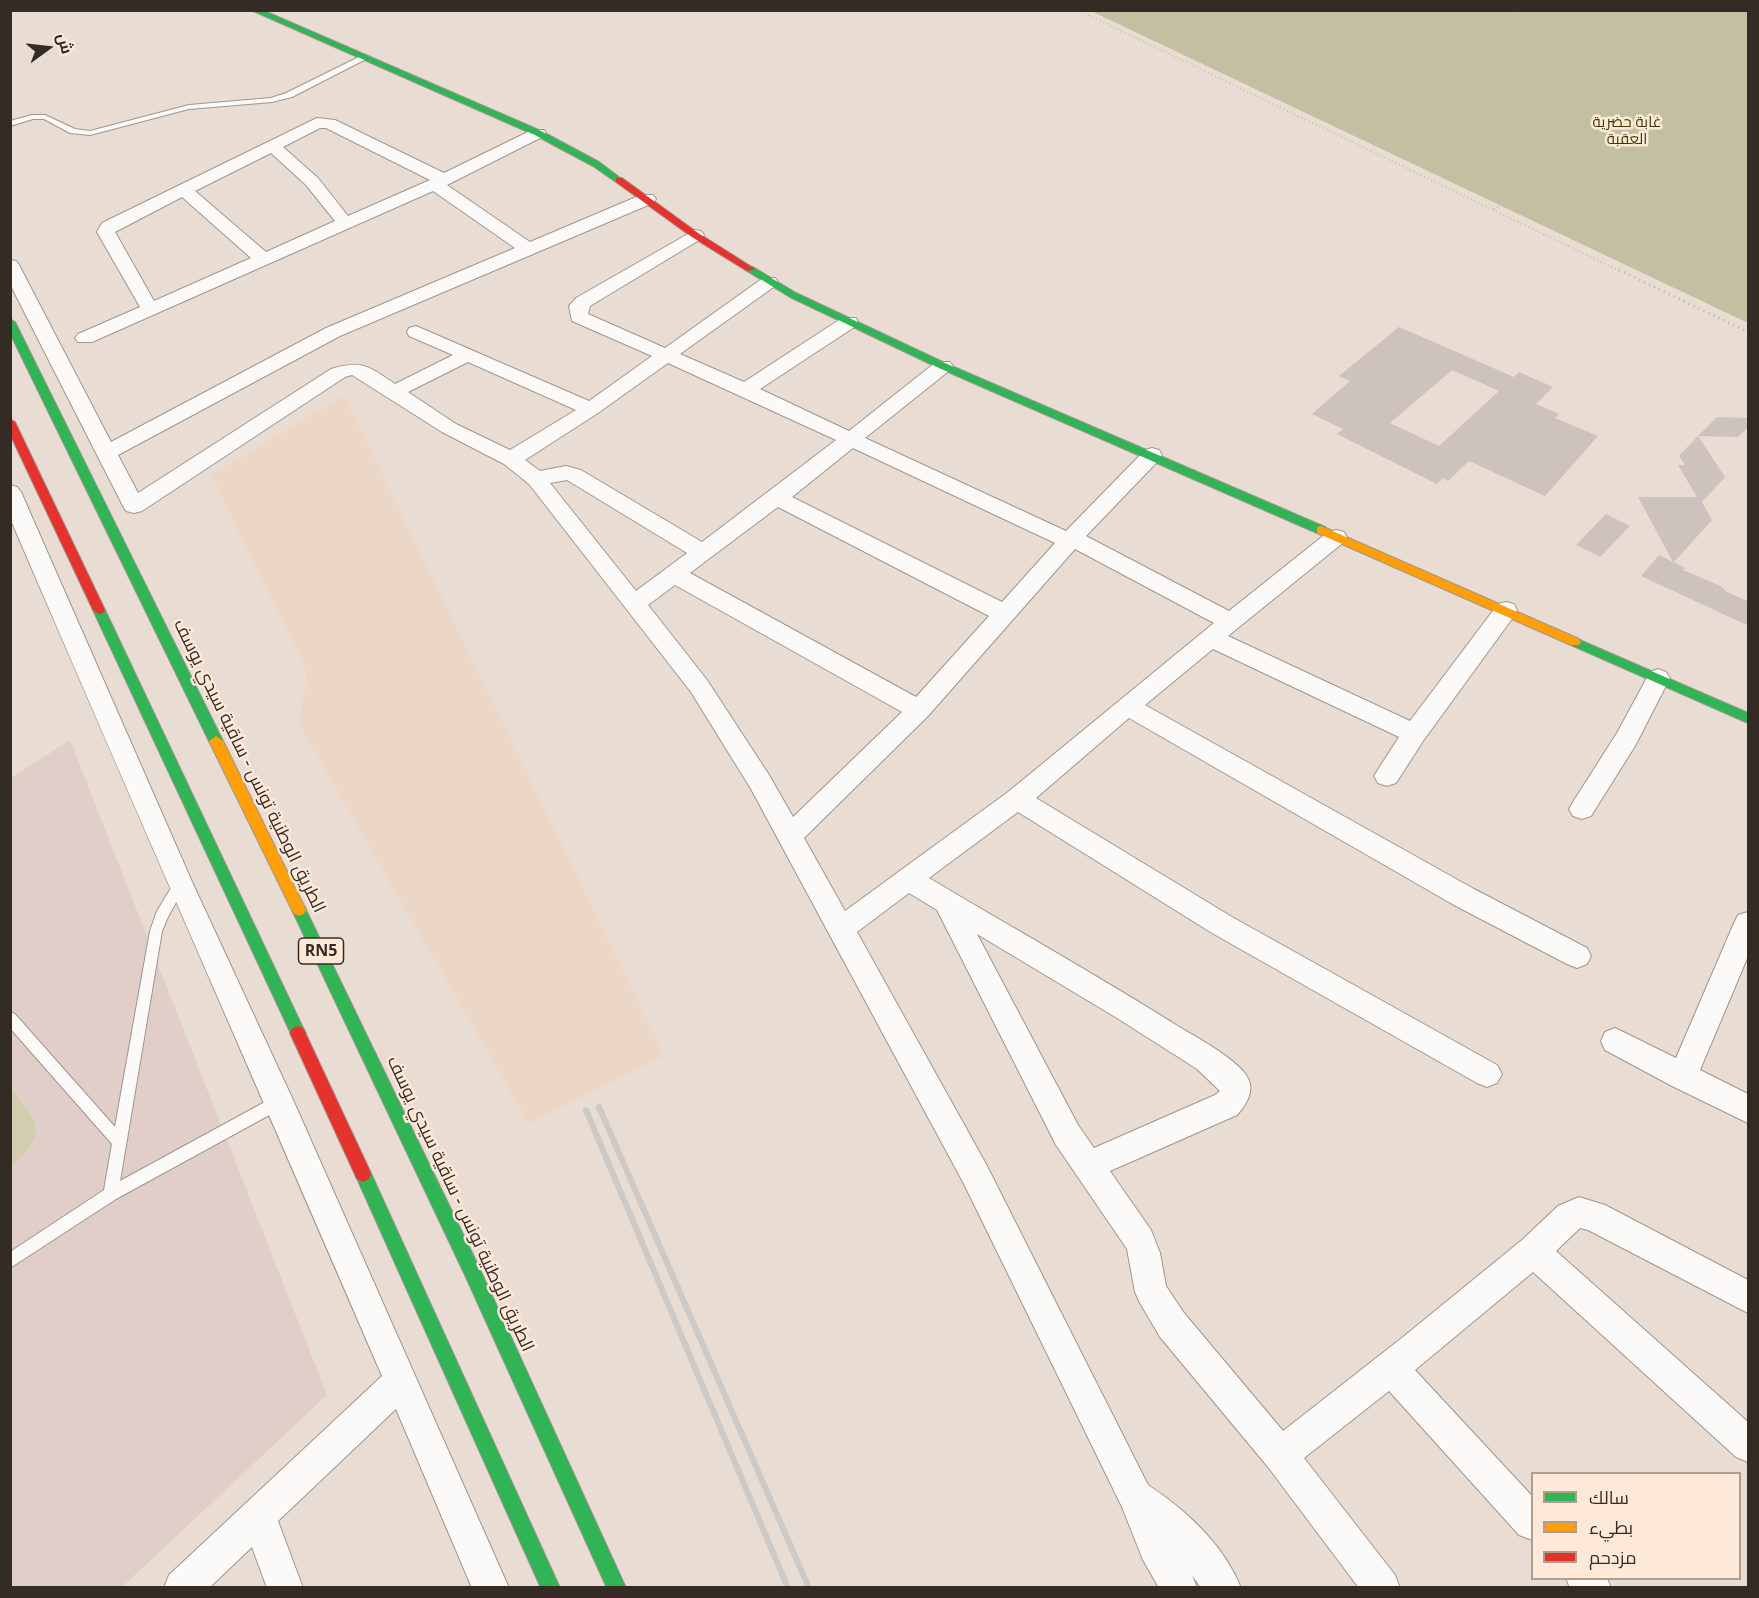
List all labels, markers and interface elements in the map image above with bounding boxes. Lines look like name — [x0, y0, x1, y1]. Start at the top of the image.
north arrow — [18, 18, 78, 78]
text: ش — [52, 31, 79, 56]
park label: غابة حضرية العقبة — [1593, 114, 1661, 149]
street label: الطريق الوطنية تونس - ساقية سيدي يوسف — [168, 616, 330, 916]
road number: RN5 — [298, 938, 344, 964]
street label: الطريق الوطنية تونس - ساقية سيدي يوسف — [382, 1053, 538, 1355]
legend — [1531, 1472, 1741, 1580]
text: سالك — [1589, 1485, 1629, 1509]
text: بطيء — [1589, 1515, 1633, 1539]
text: مزدحم — [1589, 1545, 1637, 1569]

